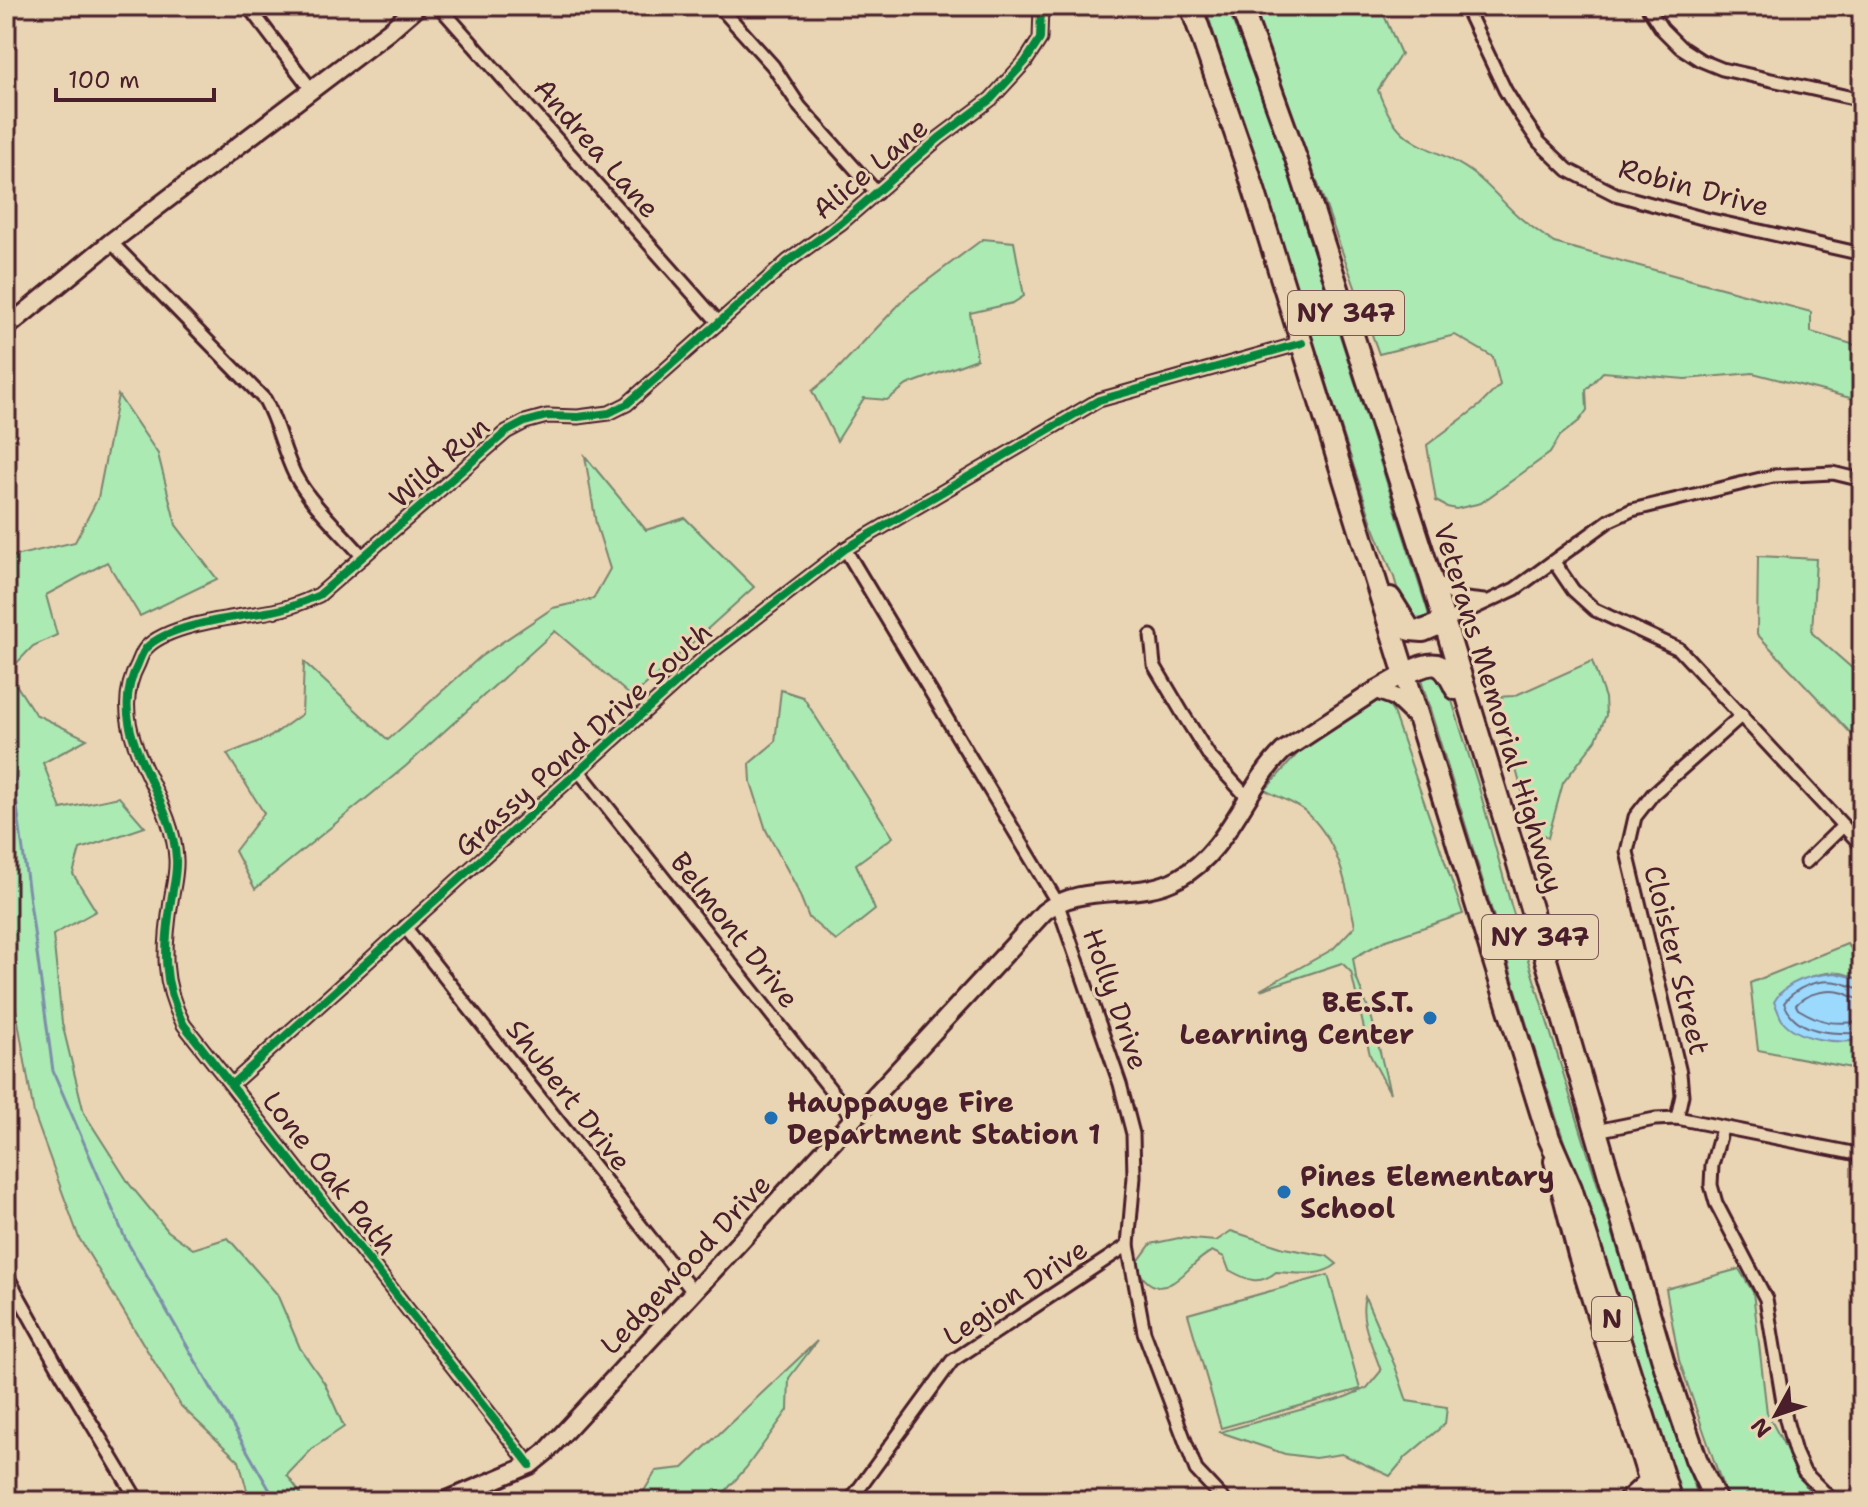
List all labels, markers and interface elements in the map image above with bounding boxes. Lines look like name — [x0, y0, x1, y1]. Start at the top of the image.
scale bar — [56, 52, 214, 102]
text: 100 m — [68, 64, 140, 96]
street label: Andrea Lane — [526, 70, 668, 226]
street label: Alice Lane — [804, 108, 936, 228]
street label: Robin Drive — [1614, 149, 1774, 225]
road number: NY 347 — [1288, 291, 1404, 335]
street label: Wild Run — [381, 408, 497, 516]
street label: Veterans Memorial Highway — [1425, 519, 1573, 897]
street label: Grassy Pond Drive South — [446, 613, 720, 865]
street label: Belmont Drive — [662, 844, 808, 1016]
street label: Cloister Street — [1635, 861, 1719, 1059]
road number: NY 347 — [1482, 915, 1598, 959]
street label: Holly Drive — [1074, 923, 1158, 1075]
place label: B.E.S.T. Learning Center — [1180, 983, 1414, 1053]
marker: B.E.S.T. Learning Center — [1421, 1009, 1439, 1027]
street label: Shubert Drive — [498, 1011, 640, 1179]
street label: Lone Oak Path — [254, 1083, 406, 1263]
place label: Hauppauge Fire Department Station 1 — [787, 1083, 1101, 1153]
marker: Hauppauge Fire Department Station 1 — [762, 1109, 780, 1127]
place label: Pines Elementary School — [1300, 1157, 1555, 1227]
street label: Ledgewood Drive — [591, 1165, 779, 1363]
marker: Pines Elementary School — [1275, 1183, 1293, 1201]
street label: Legion Drive — [935, 1230, 1095, 1354]
road number: N — [1592, 1297, 1632, 1341]
north arrow — [1736, 1375, 1816, 1455]
text: N — [1744, 1412, 1778, 1444]

